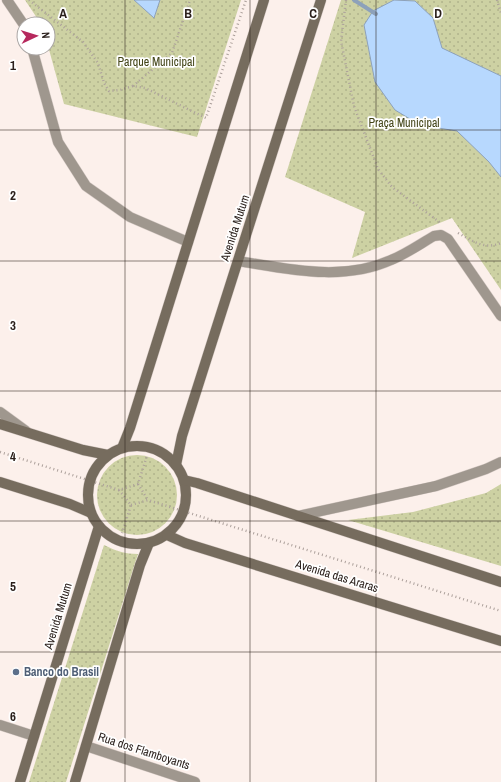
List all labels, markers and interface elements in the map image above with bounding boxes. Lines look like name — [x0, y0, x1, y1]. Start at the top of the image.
text: A — [59, 5, 67, 22]
text: B — [184, 5, 192, 22]
text: C — [309, 5, 317, 22]
text: D — [434, 5, 442, 22]
north arrow — [16, 16, 56, 56]
text: N — [39, 32, 53, 39]
park label: Parque Municipal — [117, 54, 195, 70]
text: 1 — [10, 57, 16, 74]
park label: Praça Municipal — [368, 115, 440, 131]
text: 2 — [10, 187, 16, 204]
street label: Avenida Mutum — [216, 193, 253, 264]
text: 3 — [10, 317, 16, 334]
text: 4 — [10, 448, 16, 465]
street label: Avenida das Araras — [293, 556, 380, 596]
text: 5 — [10, 578, 16, 595]
street label: Avenida Mutum — [40, 581, 76, 652]
place label: Banco do Brasil — [24, 664, 99, 680]
marker: Banco do Brasil — [11, 667, 21, 677]
text: 6 — [10, 708, 16, 725]
street label: Rua dos Flamboyants — [96, 729, 192, 773]

